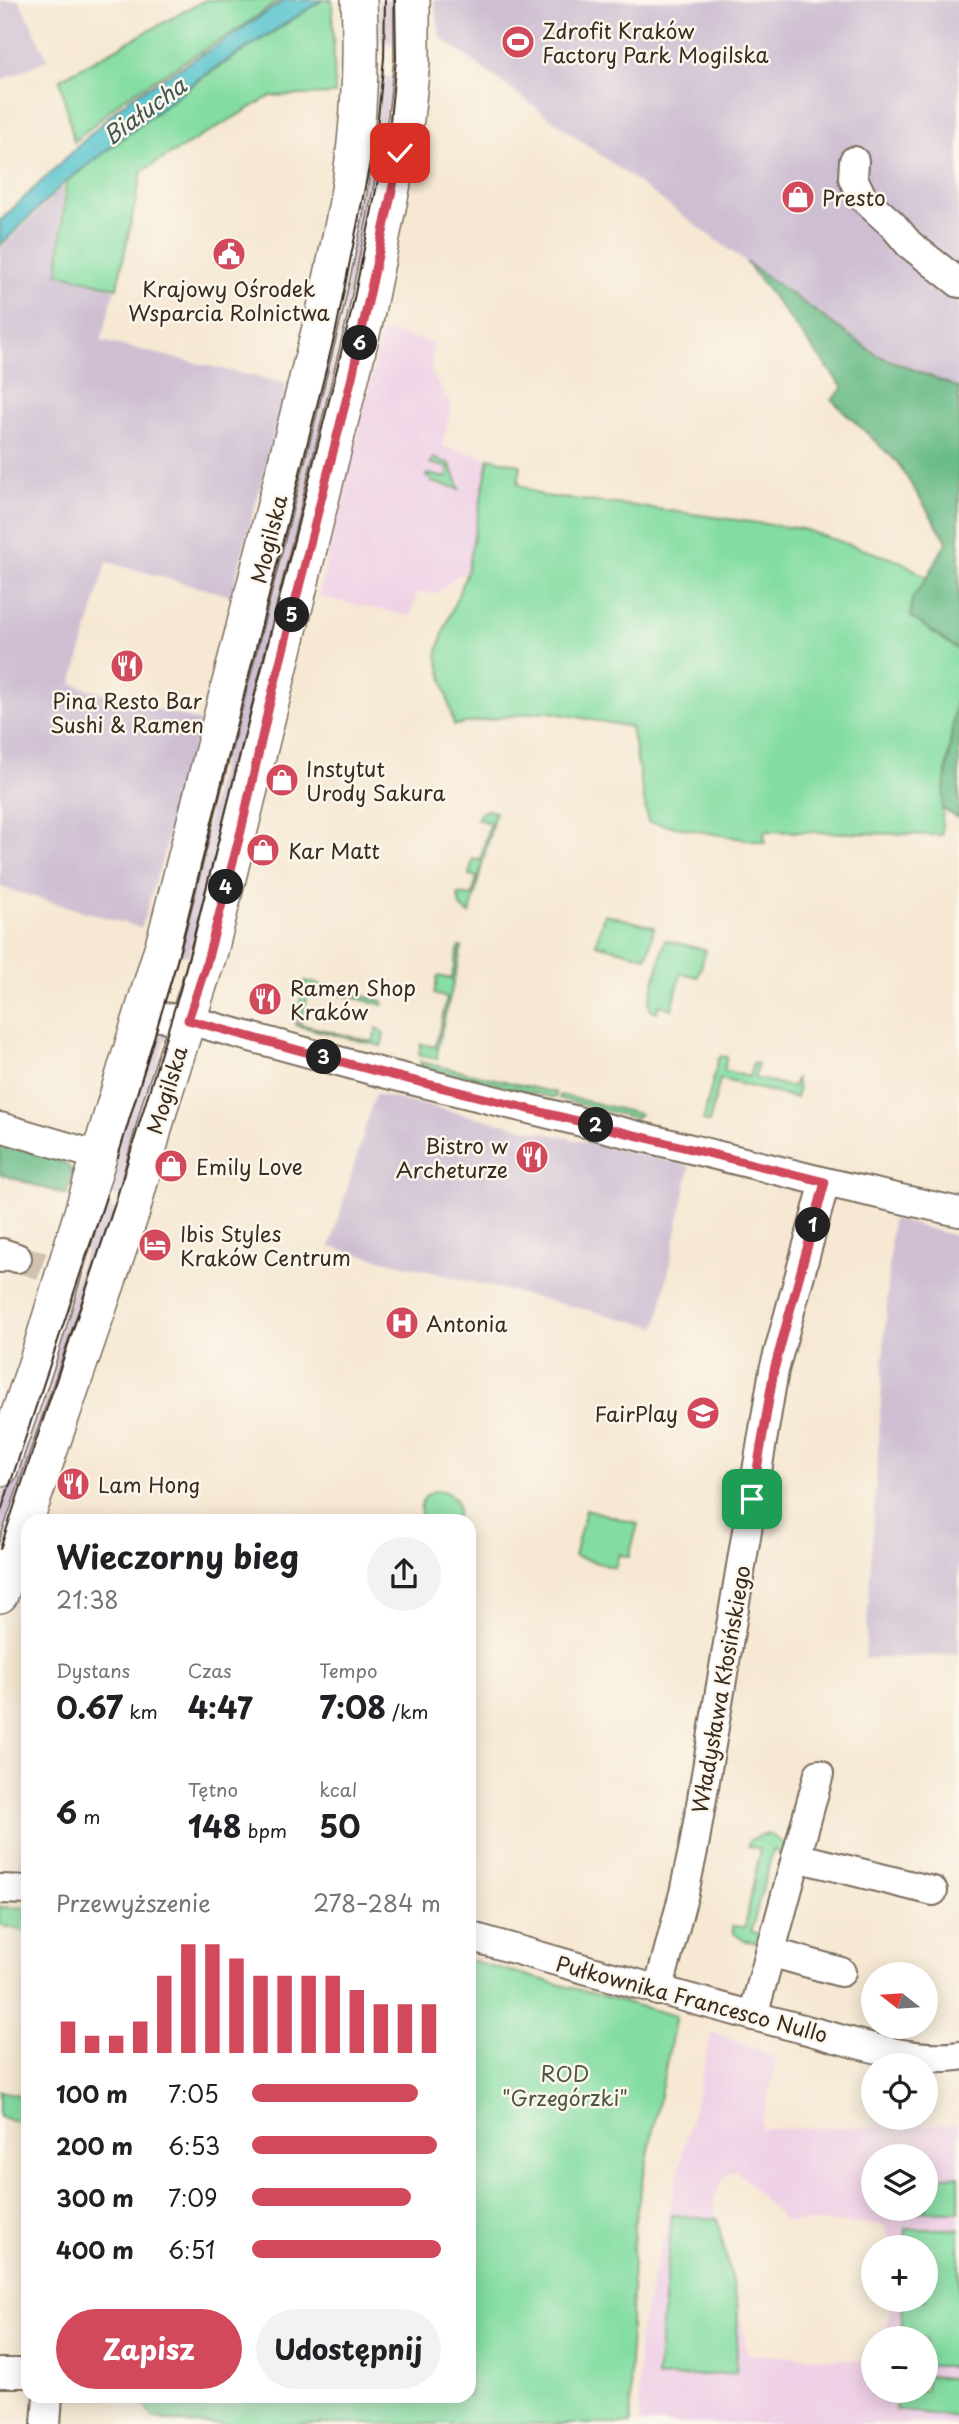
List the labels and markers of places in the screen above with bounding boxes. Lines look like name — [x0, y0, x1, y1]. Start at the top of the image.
place label: Zdrofit Kraków Factory Park Mogilska — [542, 14, 769, 70]
sports icon: Zdrofit Kraków Factory Park Mogilska — [499, 23, 537, 61]
pin — [370, 123, 430, 183]
shop icon: Presto — [779, 178, 817, 216]
place label: Presto — [822, 181, 886, 213]
public building icon: Krajowy Ośrodek Wsparcia Rolnictwa — [210, 235, 248, 273]
place label: Krajowy Ośrodek Wsparcia Rolnictwa — [128, 272, 330, 328]
pin: 6 — [342, 326, 378, 360]
pin: 5 — [274, 598, 310, 632]
restaurant icon: Pina Resto Bar Sushi & Ramen — [108, 647, 146, 685]
place label: Pina Resto Bar Sushi & Ramen — [50, 684, 204, 740]
place label: Instytut Urody Sakura — [306, 752, 445, 808]
shop icon: Instytut Urody Sakura — [263, 761, 301, 799]
shop icon: Kar Matt — [244, 831, 282, 869]
place label: Kar Matt — [288, 834, 380, 866]
pin: 4 — [208, 870, 244, 904]
place label: Ramen Shop Kraków — [290, 971, 416, 1027]
restaurant icon: Ramen Shop Kraków — [246, 980, 284, 1018]
pin: 3 — [306, 1040, 342, 1074]
pin: 2 — [578, 1108, 614, 1142]
place label: Bistro w Archeturze — [396, 1129, 509, 1185]
restaurant icon: Bistro w Archeturze — [513, 1138, 551, 1176]
shop icon: Emily Love — [152, 1147, 190, 1185]
place label: Emily Love — [196, 1150, 303, 1182]
pin: 1 — [796, 1208, 830, 1242]
place label: Ibis Styles Kraków Centrum — [180, 1217, 351, 1273]
hotel icon: Ibis Styles Kraków Centrum — [136, 1226, 174, 1264]
hospital icon: Antonia — [383, 1304, 421, 1342]
place label: Antonia — [426, 1307, 507, 1339]
school or university icon: FairPlay — [684, 1394, 722, 1432]
place label: FairPlay — [594, 1397, 678, 1429]
restaurant icon: Lam Hong — [54, 1465, 92, 1503]
place label: Lam Hong — [98, 1468, 201, 1500]
pin — [722, 1469, 782, 1529]

